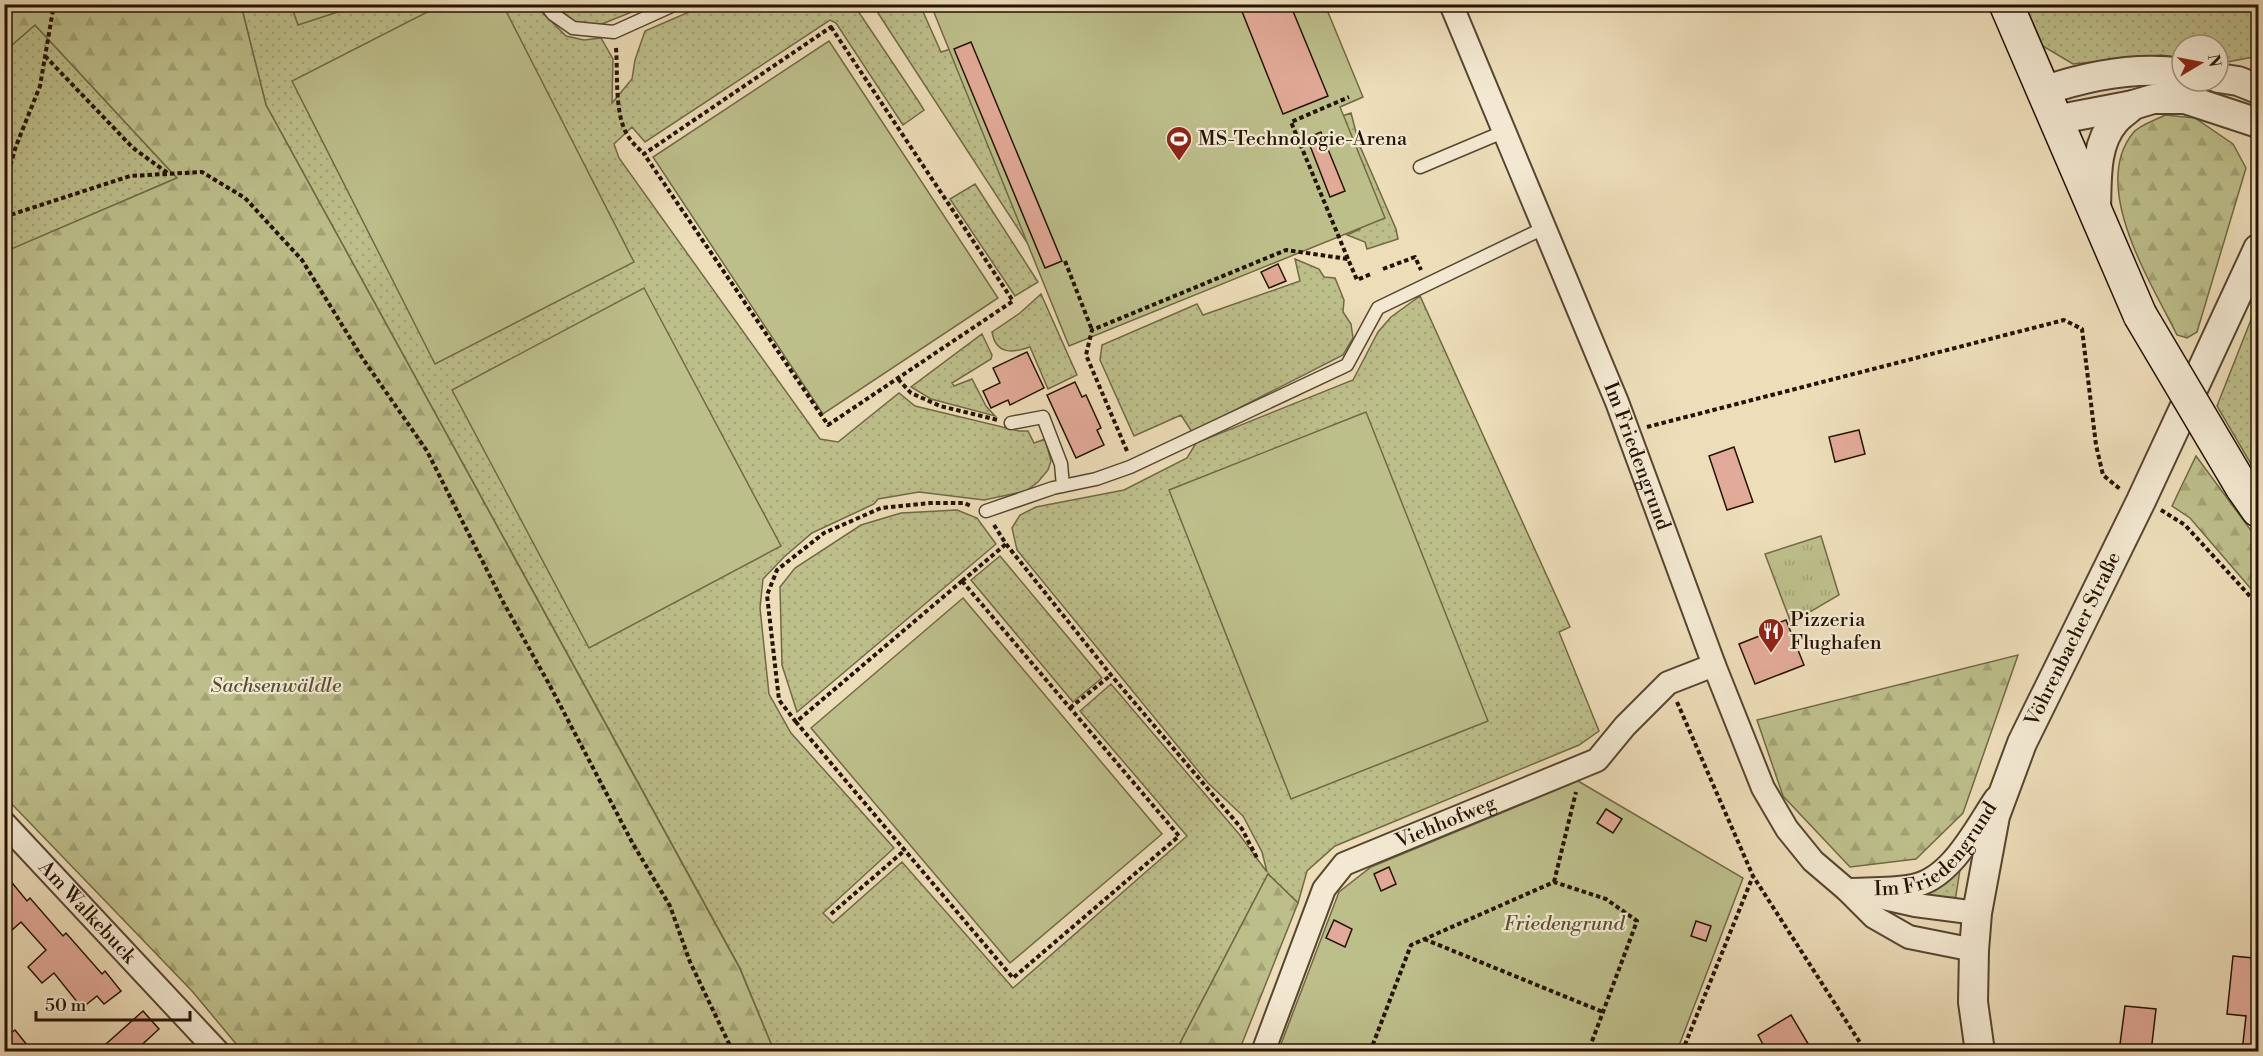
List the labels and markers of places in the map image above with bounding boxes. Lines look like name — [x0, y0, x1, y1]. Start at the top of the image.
sports icon: MS-Technologie-Arena — [1164, 124, 1194, 162]
place label: MS-Technologie-Arena — [1198, 127, 1408, 152]
place label: Pizzeria Flughafen — [1790, 608, 1882, 656]
restaurant icon: Pizzeria Flughafen — [1756, 616, 1786, 654]

